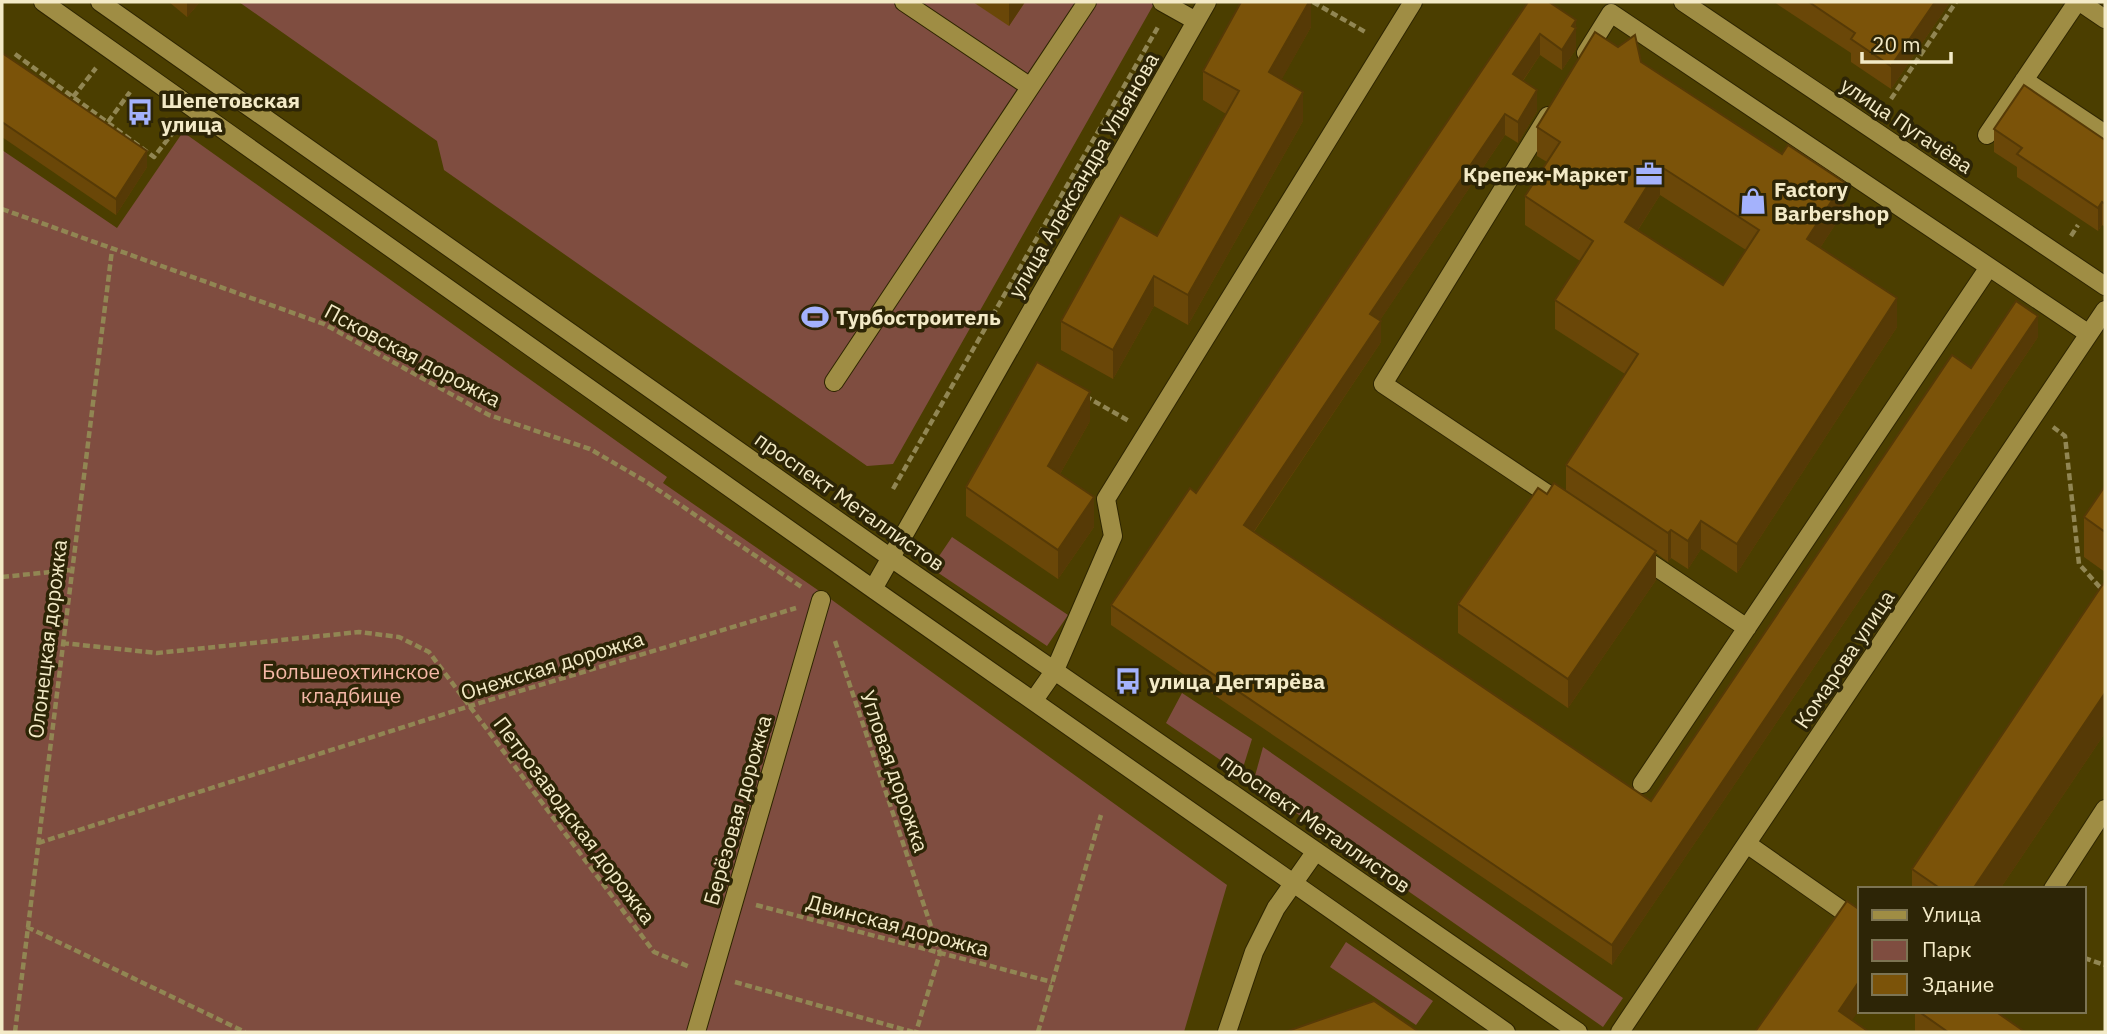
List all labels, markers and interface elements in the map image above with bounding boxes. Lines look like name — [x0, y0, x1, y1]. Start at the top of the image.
scale bar — [1862, 21, 1951, 65]
text: 20 m — [1872, 30, 1921, 58]
street label: улица Александра Ульянова — [1001, 47, 1165, 303]
street label: улица Пугачёва — [1835, 70, 1979, 180]
place label: Шепетовская улица — [161, 86, 300, 138]
bus stop icon: Шепетовская улица — [125, 97, 155, 127]
office icon: Крепеж-Маркет — [1634, 159, 1664, 189]
place label: Крепеж-Маркет — [1463, 160, 1628, 188]
place label: Factory Barbershop — [1774, 175, 1889, 227]
shop icon: Factory Barbershop — [1738, 186, 1768, 216]
street label: Псковская дорожка — [320, 297, 506, 413]
sports icon: Турбостроитель — [800, 302, 830, 332]
place label: Турбостроитель — [836, 303, 1001, 331]
street label: проспект Металлистов — [750, 425, 950, 577]
street label: Олонецкая дорожка — [21, 538, 73, 740]
street label: Комарова улица — [1787, 584, 1901, 734]
street label: Онежская дорожка — [457, 624, 647, 706]
park label: Большеохтинское кладбище — [262, 657, 440, 709]
bus stop icon: улица Дегтярёва — [1113, 666, 1143, 696]
place label: улица Дегтярёва — [1149, 667, 1325, 695]
street label: Угловая дорожка — [854, 686, 936, 856]
street label: Петрозаводская дорожка — [488, 711, 662, 929]
street label: Берёзовая дорожка — [696, 712, 778, 908]
street label: проспект Металлистов — [1216, 747, 1416, 899]
street label: Двинская дорожка — [804, 887, 992, 963]
legend — [1858, 887, 2086, 1013]
text: Улица — [1922, 900, 1981, 928]
text: Парк — [1922, 935, 1972, 963]
text: Здание — [1922, 970, 1994, 998]

